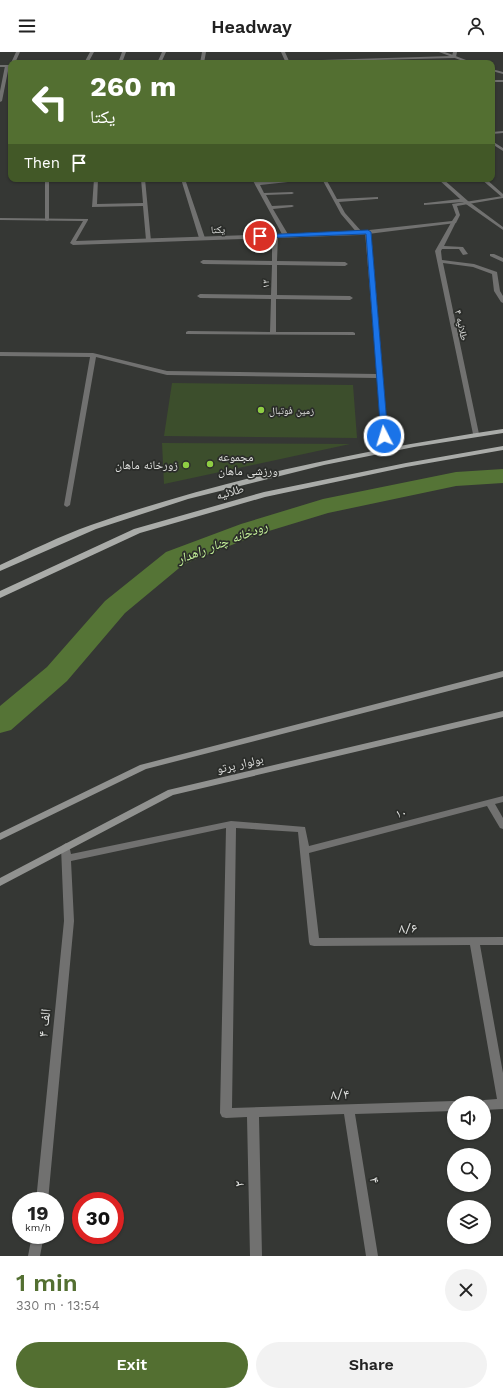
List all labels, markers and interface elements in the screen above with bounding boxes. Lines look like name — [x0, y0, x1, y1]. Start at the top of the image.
icon: menu — [16, 15, 38, 37]
icon: person — [465, 15, 487, 37]
text: Headway — [211, 16, 292, 37]
text: 260 m — [90, 70, 176, 103]
icon: left — [24, 76, 76, 128]
text: یکتا — [90, 106, 115, 127]
icon: arrive — [68, 152, 90, 174]
text: Then — [24, 154, 60, 172]
pin — [243, 219, 277, 253]
street label: یکتا — [211, 224, 225, 235]
icon: arrive — [249, 225, 271, 247]
street label: ۱۲ — [260, 279, 271, 289]
street label: طلائیه ۴ — [453, 309, 470, 342]
marker: زمین فوتبال — [256, 405, 266, 415]
place label: زمین فوتبال — [269, 405, 314, 417]
position arrow — [363, 415, 405, 457]
place label: مجموعه ورزشی ماهان — [218, 450, 278, 478]
place label: زورخانه ماهان — [115, 458, 178, 472]
marker: مجموعه ورزشی ماهان — [205, 459, 215, 469]
marker: زورخانه ماهان — [181, 460, 191, 470]
street label: طلائیه — [214, 481, 246, 503]
water label: رودخانه چنار راهدار — [174, 518, 270, 568]
street label: بولوار پرتو — [215, 752, 265, 777]
street label: ۱۰ — [394, 805, 408, 821]
street label: ۸/۶ — [399, 920, 417, 936]
street label: ۴ الف — [35, 1008, 53, 1038]
street label: ۸/۴ — [330, 1086, 350, 1102]
map controls — [447, 1096, 491, 1244]
button: sound — [447, 1096, 491, 1140]
button: search — [447, 1148, 491, 1192]
street label: ۴ — [367, 1176, 383, 1184]
street label: ۲ — [231, 1181, 247, 1187]
speed limit sign: 30 — [72, 1192, 124, 1244]
button: layers — [447, 1200, 491, 1244]
text: 19 — [28, 1201, 48, 1225]
text: km/h — [25, 1222, 51, 1233]
text: 1 min — [16, 1269, 78, 1297]
button: close — [445, 1269, 487, 1311]
text: 330 m · 13:54 — [16, 1298, 100, 1313]
button: Exit — [16, 1342, 248, 1388]
button: Share — [256, 1342, 487, 1388]

